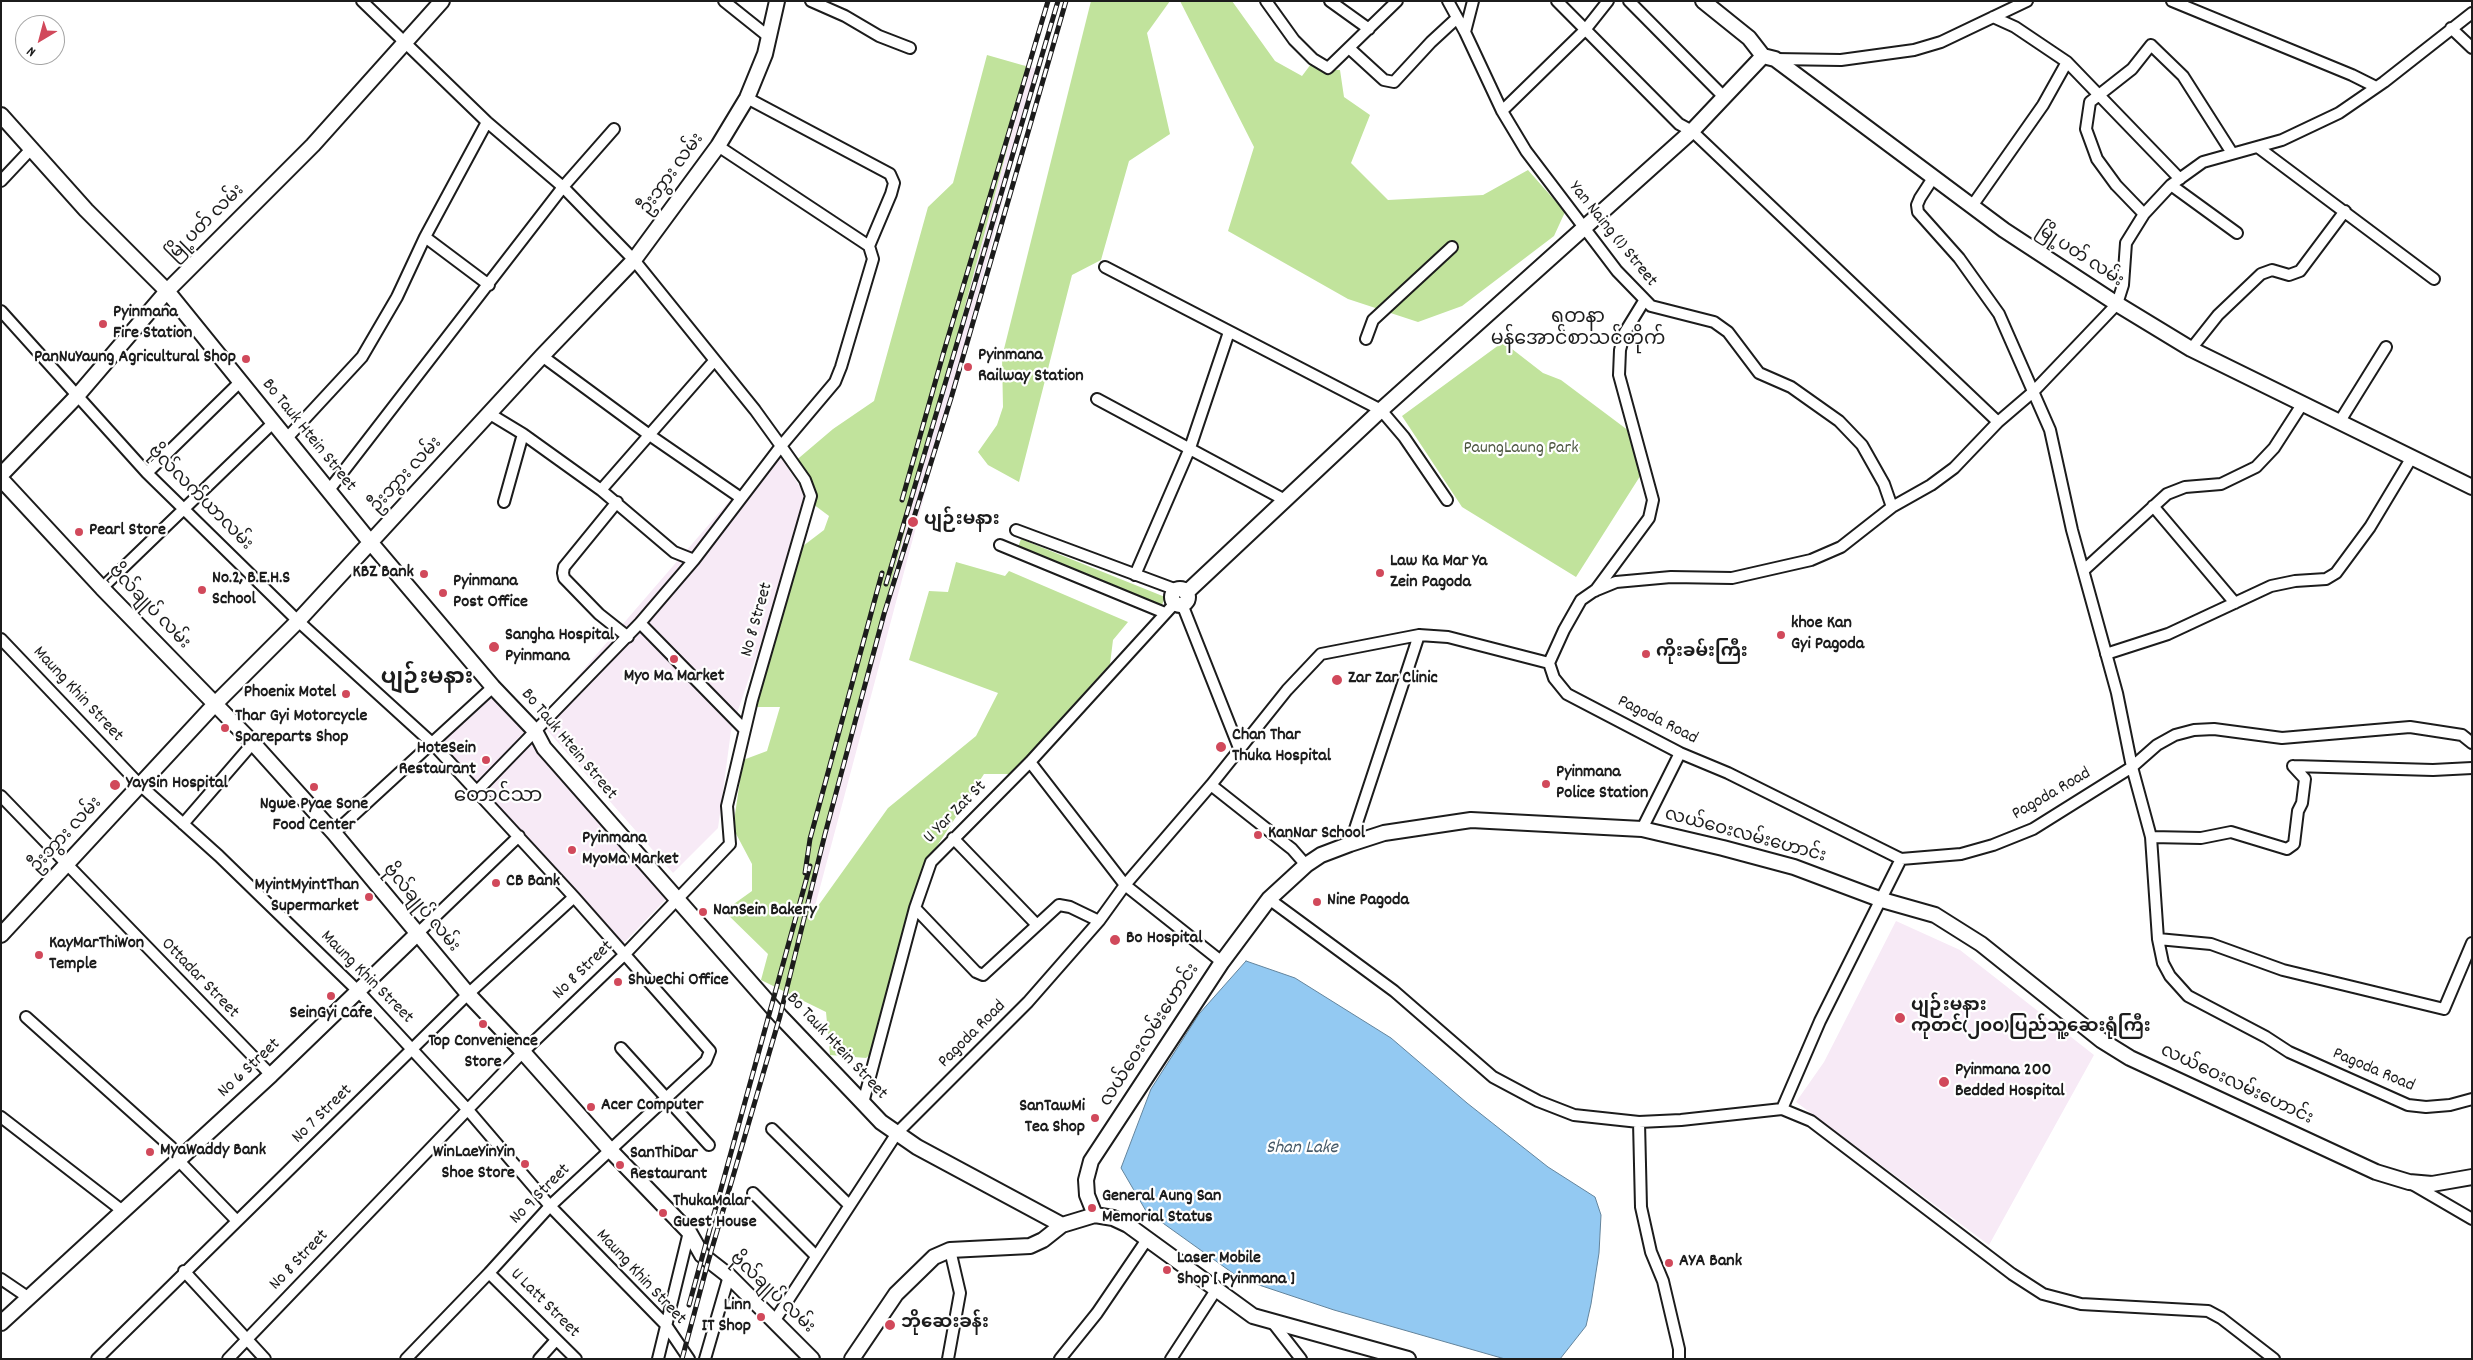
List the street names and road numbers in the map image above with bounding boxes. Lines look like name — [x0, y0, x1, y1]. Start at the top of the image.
street label: ဦးဘွား လမ်း — [636, 130, 710, 220]
street label: Yan Naing (1) Street — [1563, 178, 1661, 292]
street label: မြို့ပတ် လမ်း — [164, 181, 250, 267]
street label: မြို့ပတ် လမ်း — [2031, 221, 2127, 293]
street label: Bo Tauk Htein Street — [256, 375, 360, 497]
street label: ဦးဘွား လမ်း — [367, 434, 447, 518]
street label: ဗိုလ်လက်ယာလမ်း — [142, 442, 256, 556]
street label: ဗိုလ်ချုပ် လမ်း — [102, 561, 194, 655]
street label: No 8 Street — [737, 580, 779, 660]
street label: Maung Khin Street — [27, 643, 127, 747]
street label: Bo Tauk Htein Street — [515, 685, 621, 805]
street label: Pagoda Road — [1613, 692, 1701, 750]
street label: Pagoda Road — [2009, 764, 2095, 826]
street label: U Yar Zat St — [920, 777, 992, 849]
street label: ဦးဘွား လမ်း — [27, 794, 107, 878]
street label: လယ်ဝေးလမ်းဟောင်း — [1662, 805, 1828, 869]
street label: ဗိုလ်ချုပ် လမ်း — [377, 860, 463, 958]
street label: Maung Khin Street — [315, 927, 417, 1029]
street label: Ottadar Street — [155, 934, 243, 1024]
street label: No 8 Street — [549, 937, 619, 1005]
street label: လယ်ဝေးလမ်းဟောင်း — [1097, 960, 1205, 1112]
street label: Bo Tauk Htein Street — [781, 989, 891, 1105]
street label: Pagoda Road — [935, 997, 1011, 1073]
street label: No 6 Street — [214, 1035, 286, 1103]
street label: လယ်ဝေးလမ်းဟောင်း — [2156, 1041, 2316, 1131]
street label: Pagoda Road — [2329, 1044, 2417, 1098]
street label: No 7 Street — [288, 1081, 358, 1149]
street label: No 9 Street — [506, 1160, 576, 1230]
street label: No 8 Street — [266, 1226, 334, 1296]
street label: Maung Khin Street — [590, 1226, 690, 1330]
street label: ဗိုလ်ချုပ် လမ်း — [724, 1249, 818, 1339]
street label: U Latt Street — [505, 1265, 583, 1343]

